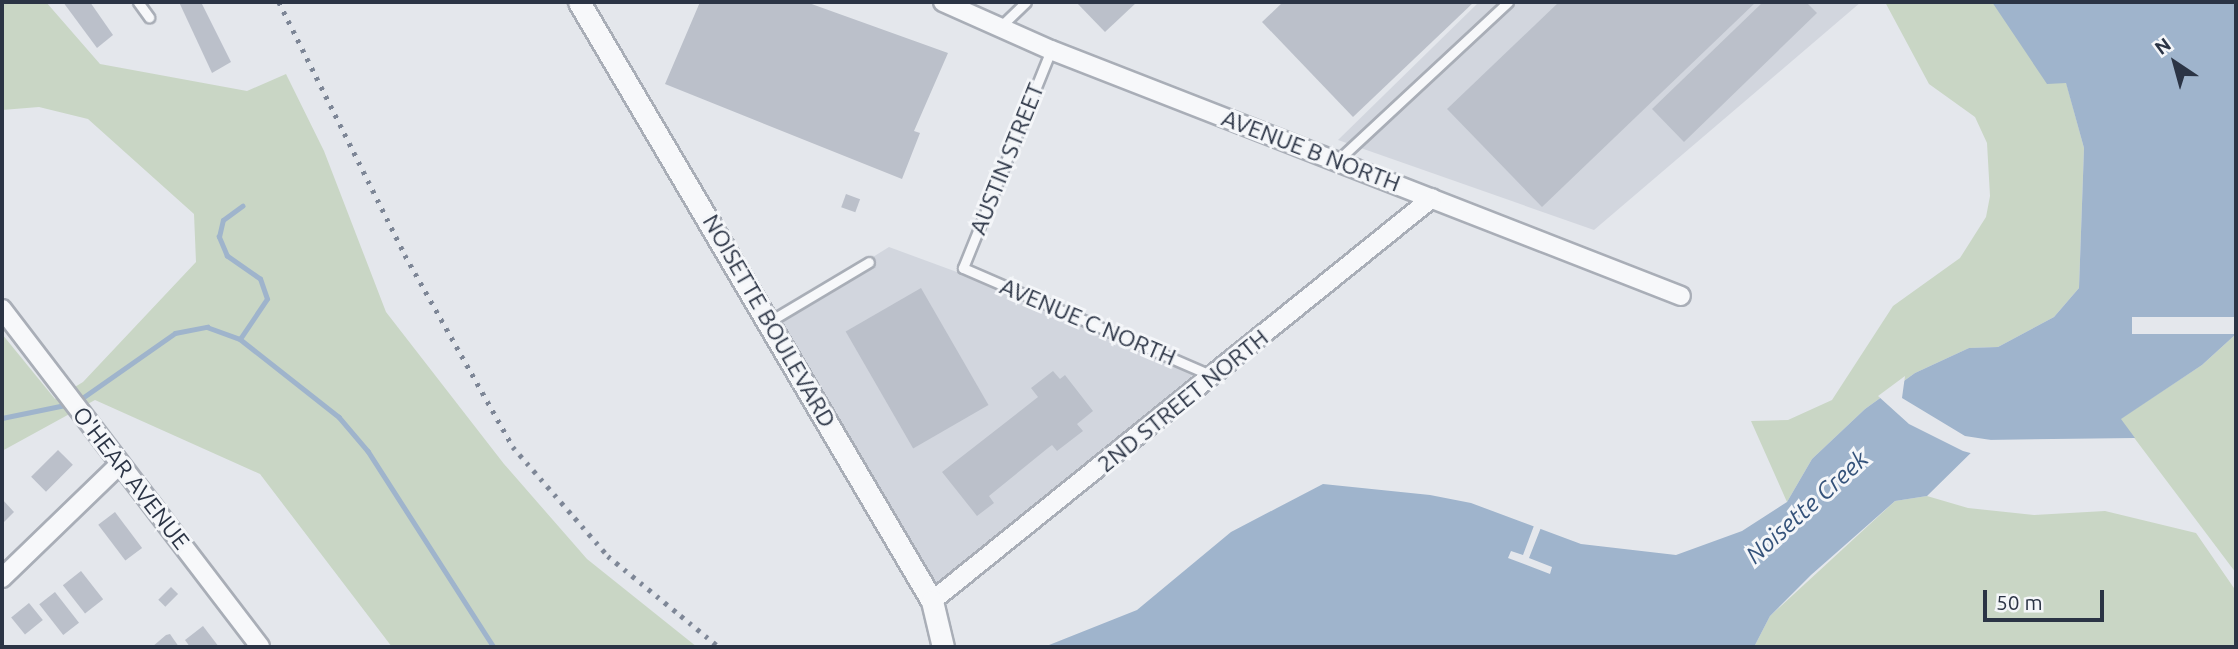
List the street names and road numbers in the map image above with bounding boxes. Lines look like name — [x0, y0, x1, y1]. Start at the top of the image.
street label: AUSTIN STREET — [964, 79, 1050, 239]
street label: AVENUE B NORTH — [1218, 104, 1404, 198]
street label: NOISETTE BOULEVARD — [697, 210, 841, 432]
street label: AVENUE C NORTH — [996, 273, 1180, 371]
street label: 2ND STREET NORTH — [1092, 324, 1274, 478]
street label: O'HEAR AVENUE — [67, 401, 195, 555]

